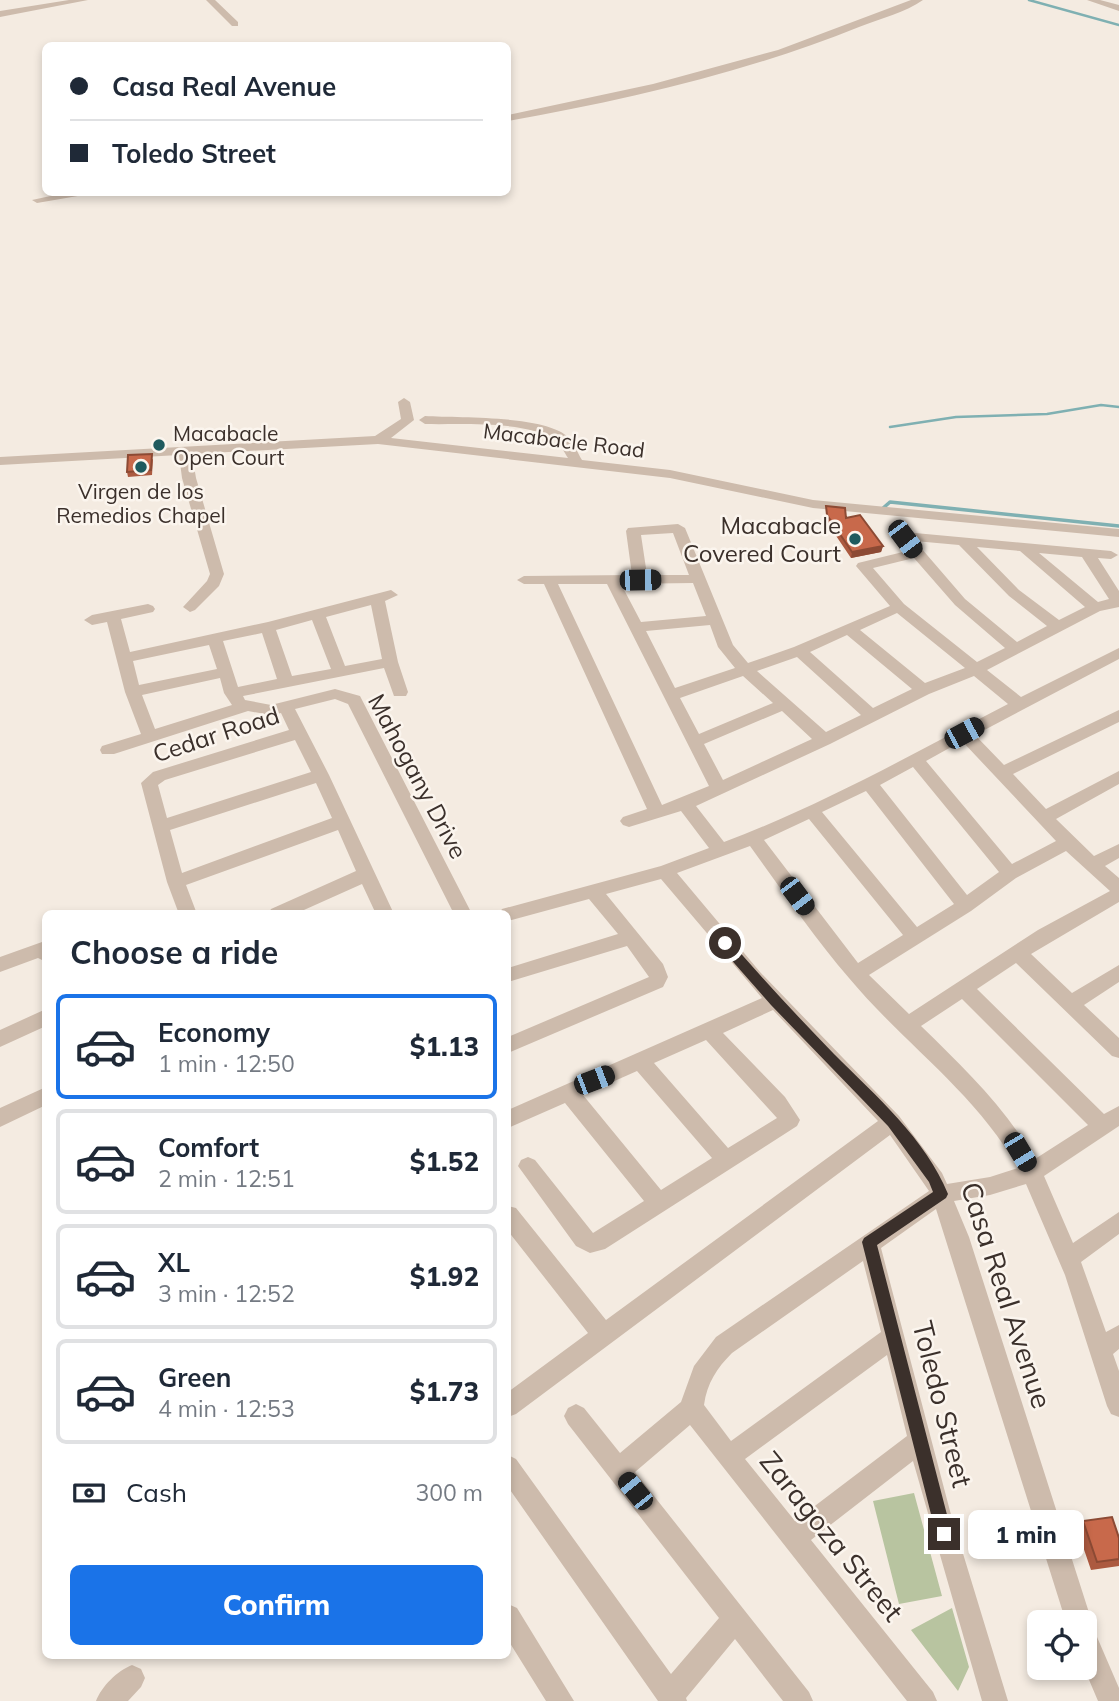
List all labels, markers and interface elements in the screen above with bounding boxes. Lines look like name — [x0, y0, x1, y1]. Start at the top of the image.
text: Casa Real Avenue — [112, 70, 336, 103]
text: Toledo Street — [112, 137, 276, 170]
street label: Macabacle Road — [482, 417, 646, 463]
place label: Macabacle Open Court — [173, 420, 284, 470]
marker: Macabacle Open Court — [151, 437, 167, 453]
marker: Virgen de los Remedios Chapel — [133, 459, 149, 475]
place label: Virgen de los Remedios Chapel — [56, 478, 226, 528]
place label: Macabacle Covered Court — [683, 510, 841, 568]
car — [884, 516, 927, 562]
marker: Macabacle Covered Court — [847, 531, 863, 547]
car — [619, 569, 662, 591]
street label: Mahogany Drive — [362, 688, 474, 864]
street label: Cedar Road — [149, 699, 283, 769]
car — [941, 714, 988, 752]
car — [776, 873, 819, 919]
route start — [709, 927, 741, 959]
text: Choose a ride — [70, 932, 278, 972]
icon: car — [74, 1015, 137, 1078]
text: Economy — [158, 1016, 270, 1049]
text: $1.13 — [410, 1030, 479, 1063]
text: 1 min · 12:50 — [158, 1049, 295, 1078]
car — [571, 1063, 618, 1097]
car — [1001, 1129, 1040, 1175]
icon: car — [74, 1130, 137, 1193]
text: Comfort — [158, 1131, 259, 1164]
text: $1.52 — [410, 1145, 479, 1178]
text: 2 min · 12:51 — [158, 1164, 295, 1193]
street label: Casa Real Avenue — [954, 1177, 1060, 1413]
icon: car — [74, 1245, 137, 1308]
text: XL — [158, 1246, 190, 1279]
text: $1.92 — [410, 1260, 479, 1293]
text: 3 min · 12:52 — [158, 1279, 295, 1308]
street label: Toledo Street — [905, 1317, 981, 1491]
icon: car — [74, 1360, 137, 1423]
text: Green — [158, 1361, 231, 1394]
text: $1.73 — [410, 1375, 479, 1408]
text: 4 min · 12:53 — [158, 1394, 295, 1423]
street label: Zaragoza Street — [753, 1444, 911, 1628]
car — [614, 1468, 657, 1514]
icon: cash — [70, 1474, 108, 1512]
text: Cash — [126, 1476, 187, 1509]
text: 300 m — [415, 1478, 483, 1507]
callout: 1 min — [968, 1510, 1084, 1558]
route end — [928, 1518, 960, 1550]
text: 1 min — [995, 1520, 1057, 1549]
button: Confirm — [70, 1565, 483, 1645]
map controls — [1027, 1610, 1097, 1680]
button: locate — [1027, 1610, 1097, 1680]

